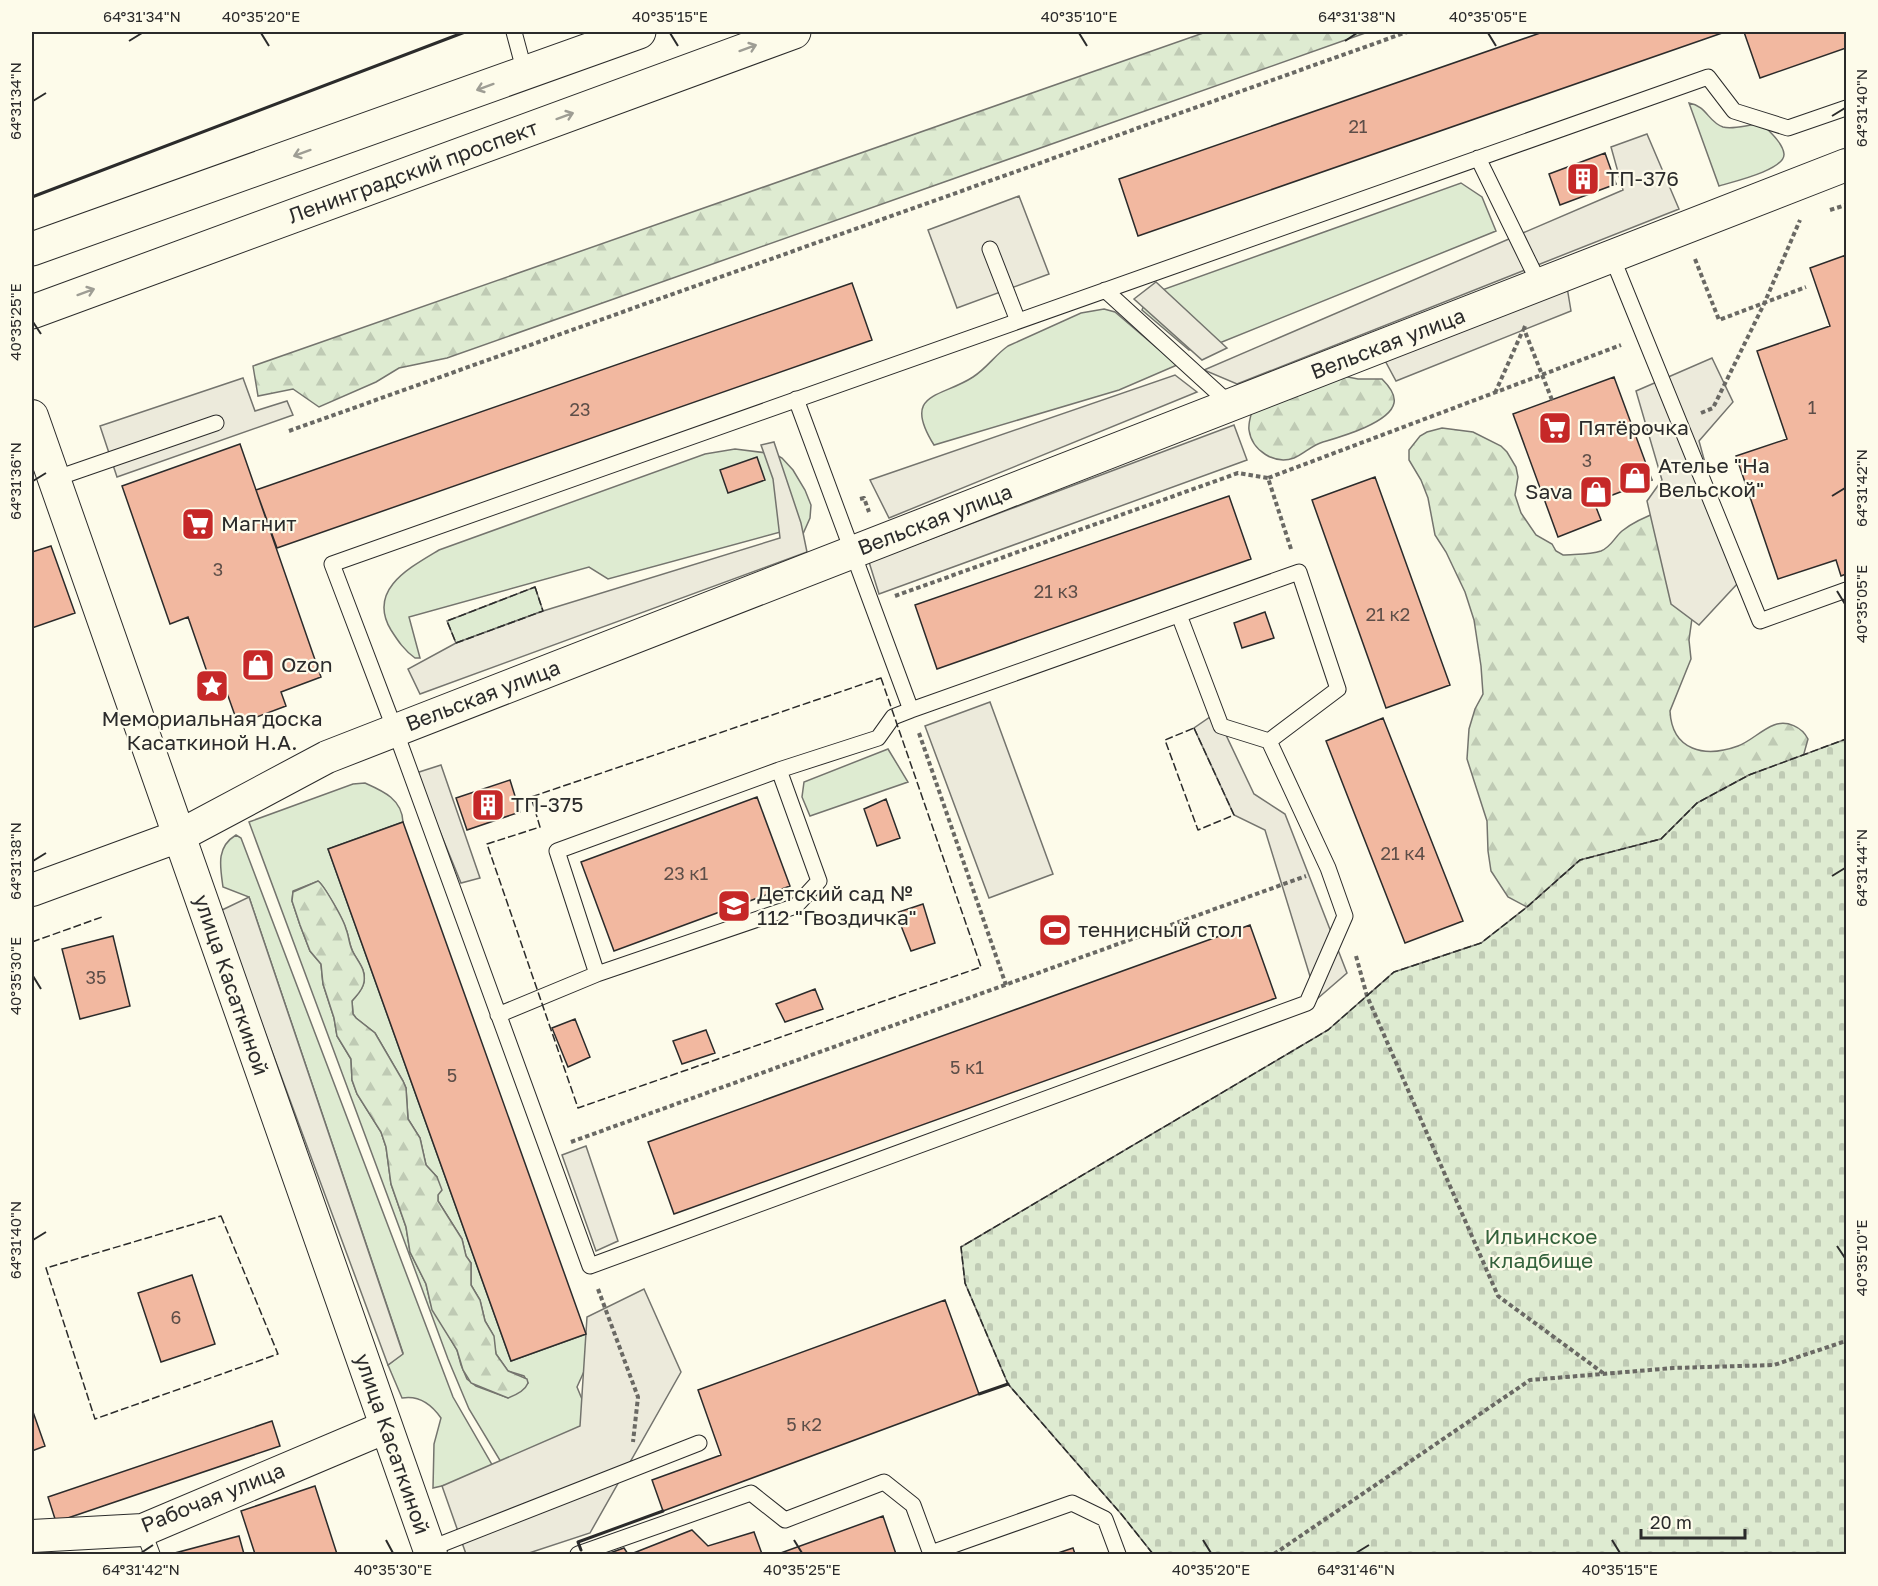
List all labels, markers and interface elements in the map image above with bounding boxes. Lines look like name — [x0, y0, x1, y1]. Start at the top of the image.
text: 64°31'34"N — [103, 7, 181, 25]
text: 40°35'20"E — [222, 7, 300, 25]
text: 40°35'15"E — [632, 7, 708, 25]
text: 40°35'10"E — [1041, 7, 1117, 25]
text: 64°31'38"N — [1318, 7, 1396, 25]
text: 40°35'05"E — [1449, 7, 1527, 25]
one-way arrow — [738, 42, 757, 53]
text: 64°31'34"N — [6, 62, 24, 140]
text: 64°31'40"N — [1852, 69, 1870, 147]
one-way arrow — [476, 83, 495, 94]
one-way arrow — [555, 109, 574, 120]
street label: Ленинградский проспект — [284, 114, 541, 228]
house number: 21 — [1348, 115, 1368, 137]
one-way arrow — [293, 148, 311, 159]
building icon: ТП-376 — [1565, 161, 1601, 197]
place label: ТП-376 — [1606, 165, 1679, 191]
text: 40°35'25"E — [6, 283, 24, 361]
one-way arrow — [77, 286, 95, 297]
street label: Вельская улица — [1307, 302, 1469, 384]
house number: 1 — [1808, 396, 1817, 418]
house number: 23 — [570, 398, 590, 420]
supermarket icon: Пятёрочка — [1537, 410, 1573, 446]
place label: Пятёрочка — [1578, 414, 1689, 440]
text: 64°31'36"N — [6, 442, 24, 520]
house number: 3 — [1582, 449, 1592, 471]
text: 64°31'42"N — [1852, 449, 1870, 527]
place label: Ателье "На Вельской" — [1658, 452, 1770, 502]
shop icon: Ателье "На Вельской" — [1617, 460, 1653, 496]
shop icon: Sava — [1578, 474, 1614, 510]
street label: Вельская улица — [854, 478, 1016, 560]
place label: Sava — [1525, 478, 1573, 504]
supermarket icon: Магнит — [180, 506, 216, 542]
place label: Магнит — [221, 510, 297, 536]
house number: 3 — [213, 558, 223, 580]
text: 40°35'05"E — [1852, 565, 1870, 643]
house number: 21 к3 — [1034, 580, 1078, 602]
house number: 21 к2 — [1366, 603, 1410, 625]
shop icon: Ozon — [240, 647, 276, 683]
place label: Ozon — [281, 651, 333, 677]
street label: Вельская улица — [402, 654, 564, 736]
place icon: Мемориальная доска Касаткиной Н.А. — [194, 668, 230, 704]
place label: Мемориальная доска Касаткиной Н.А. — [101, 705, 323, 755]
building icon: ТП-375 — [470, 787, 506, 823]
place label: ТП-375 — [511, 791, 583, 817]
text: 64°31'38"N — [6, 822, 24, 900]
text: 64°31'44"N — [1852, 829, 1870, 907]
house number: 21 к4 — [1381, 842, 1426, 864]
house number: 23 к1 — [664, 862, 709, 884]
place label: Детский сад № 112 "Гвоздичка" — [757, 880, 917, 930]
school or university icon: Детский сад № 112 "Гвоздичка" — [716, 888, 752, 924]
street label: улица Касаткиной — [189, 891, 275, 1079]
sports icon: теннисный стол — [1037, 912, 1073, 948]
place label: теннисный стол — [1078, 916, 1243, 942]
text: 40°35'30"E — [6, 937, 24, 1015]
house number: 35 — [86, 966, 106, 988]
house number: 5 к1 — [950, 1056, 984, 1078]
house number: 5 — [447, 1064, 457, 1086]
text: 64°31'40"N — [6, 1201, 24, 1279]
text: 40°35'10"E — [1852, 1220, 1870, 1296]
park label: Ильинское кладбище — [1485, 1223, 1597, 1273]
house number: 6 — [171, 1306, 181, 1328]
street label: улица Касаткиной — [350, 1350, 436, 1538]
house number: 5 к2 — [786, 1413, 822, 1435]
street label: Рабочая улица — [137, 1456, 288, 1538]
scale bar — [1641, 1502, 1744, 1540]
text: 20 m — [1650, 1511, 1692, 1533]
text: 64°31'42"N — [102, 1560, 180, 1578]
text: 40°35'30"E — [354, 1560, 432, 1578]
text: 40°35'25"E — [763, 1560, 841, 1578]
text: 40°35'20"E — [1172, 1560, 1250, 1578]
text: 64°31'46"N — [1317, 1560, 1395, 1578]
text: 40°35'15"E — [1582, 1560, 1658, 1578]

